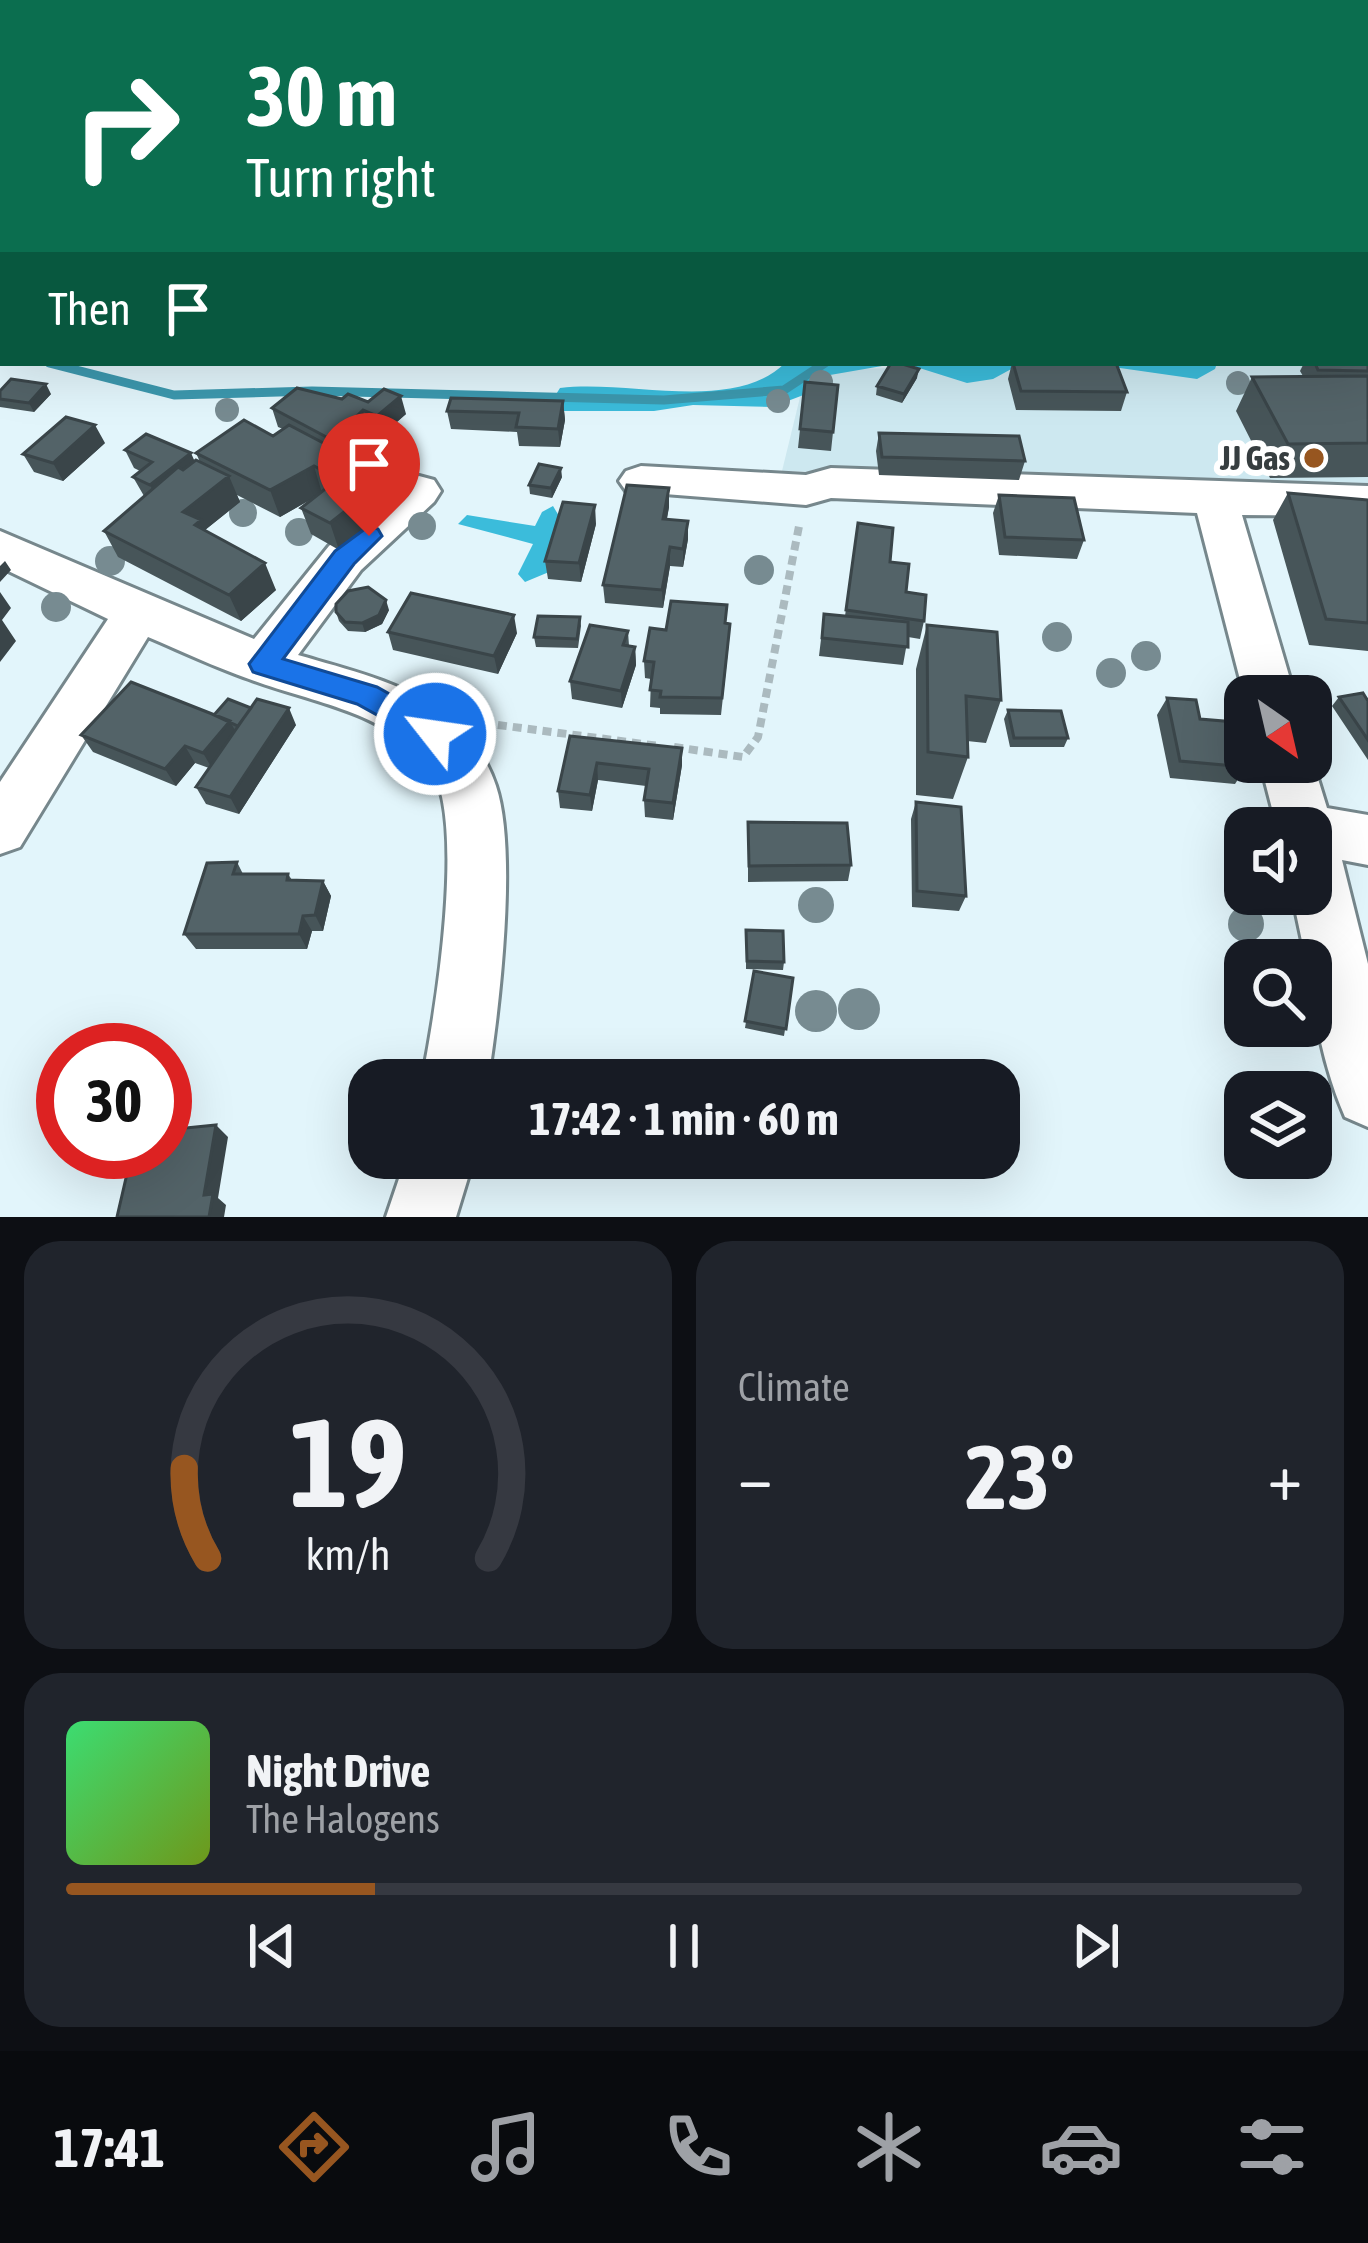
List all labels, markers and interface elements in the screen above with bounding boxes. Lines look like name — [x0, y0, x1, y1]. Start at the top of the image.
icon: right — [48, 48, 204, 204]
text: 30 m — [246, 48, 397, 144]
text: Turn right — [246, 147, 436, 208]
icon: arrive — [155, 276, 221, 342]
text: Then — [48, 283, 131, 335]
pin — [318, 413, 420, 536]
icon: arrive — [336, 431, 402, 497]
place label: JJ Gas — [1219, 439, 1290, 477]
marker: JJ Gas — [1301, 445, 1327, 471]
position arrow — [372, 671, 498, 797]
north arrow — [1224, 675, 1332, 783]
map controls — [1224, 675, 1332, 1179]
button: sound — [1224, 807, 1332, 915]
button: search — [1224, 939, 1332, 1047]
speed limit sign: 30 — [36, 1023, 192, 1179]
button: layers — [1224, 1071, 1332, 1179]
text: 17:42 · 1 min · 60 m — [529, 1093, 839, 1145]
text: Climate — [738, 1365, 850, 1409]
text: 19 — [289, 1390, 407, 1533]
text: 23° — [965, 1425, 1075, 1528]
text: − — [738, 1438, 772, 1514]
text: + — [1268, 1438, 1302, 1514]
text: km/h — [305, 1530, 391, 1579]
text: Night Drive — [246, 1745, 431, 1797]
text: The Halogens — [246, 1797, 440, 1841]
icon: previous — [239, 1913, 305, 1979]
icon: pause — [651, 1913, 717, 1979]
icon: next — [1063, 1913, 1129, 1979]
icon: directions — [272, 2105, 356, 2189]
icon: music — [464, 2105, 548, 2189]
icon: phone — [656, 2105, 740, 2189]
icon: climate — [847, 2105, 931, 2189]
icon: car — [1039, 2105, 1123, 2189]
icon: filters — [1230, 2105, 1314, 2189]
text: 17:41 — [54, 2117, 165, 2178]

